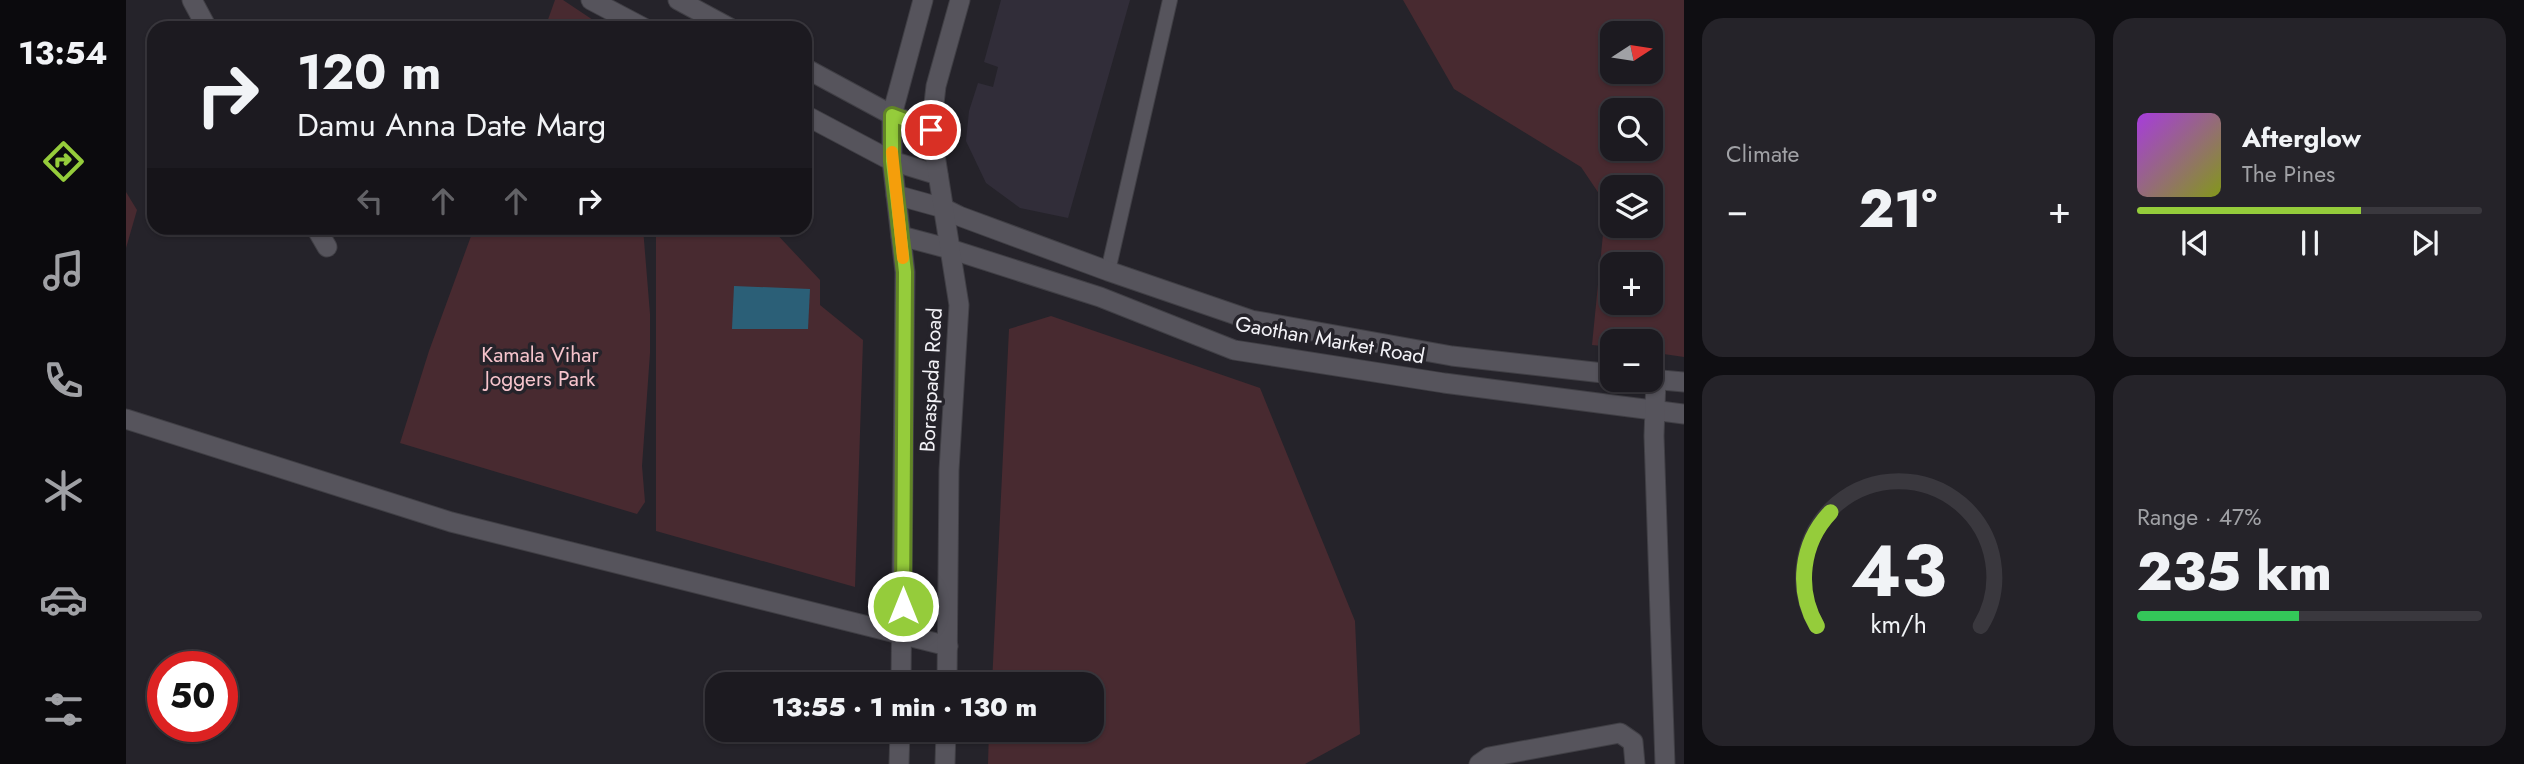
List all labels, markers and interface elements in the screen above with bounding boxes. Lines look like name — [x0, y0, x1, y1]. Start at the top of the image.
north arrow — [1600, 21, 1662, 84]
map controls — [1600, 21, 1663, 392]
text: 13:54 — [18, 30, 108, 76]
text: 120 m — [297, 37, 441, 107]
icon: right — [182, 49, 273, 140]
button: search — [1600, 98, 1663, 161]
pin — [901, 100, 961, 160]
text: Damu Anna Date Marg — [297, 102, 606, 148]
icon: arrive — [912, 111, 950, 149]
text: Afterglow — [2242, 119, 2361, 157]
icon: directions — [39, 137, 88, 186]
text: Climate — [1726, 137, 1799, 171]
text: The Pines — [2242, 157, 2335, 191]
text: 21° — [1859, 171, 1937, 247]
button: layers — [1600, 175, 1663, 238]
icon: left — [351, 182, 389, 220]
icon: ahead — [424, 182, 462, 220]
icon: ahead — [497, 182, 535, 220]
icon: right — [570, 182, 608, 220]
text: − — [1726, 182, 1748, 237]
text: + — [2048, 182, 2071, 237]
icon: previous — [2176, 224, 2214, 262]
icon: pause — [2291, 224, 2329, 262]
icon: next — [2406, 224, 2444, 262]
icon: music — [39, 246, 88, 295]
button: + — [1600, 252, 1663, 315]
street label: Boraspada Road — [912, 307, 950, 453]
street label: Gaothan Market Road — [1233, 309, 1427, 371]
button: − — [1600, 329, 1663, 392]
park label: Kamala Vihar Joggers Park — [481, 340, 599, 394]
icon: phone — [39, 356, 88, 405]
icon: climate — [39, 466, 88, 515]
text: Range · 47% — [2137, 500, 2261, 534]
text: 43 — [1850, 519, 1947, 624]
text: 235 km — [2137, 534, 2332, 610]
position arrow — [866, 569, 940, 643]
icon: car — [39, 575, 88, 624]
text: km/h — [1870, 606, 1927, 642]
speed limit sign: 50 — [147, 651, 238, 742]
icon: filters — [39, 685, 88, 734]
text: 13:55 · 1 min · 130 m — [772, 688, 1037, 726]

